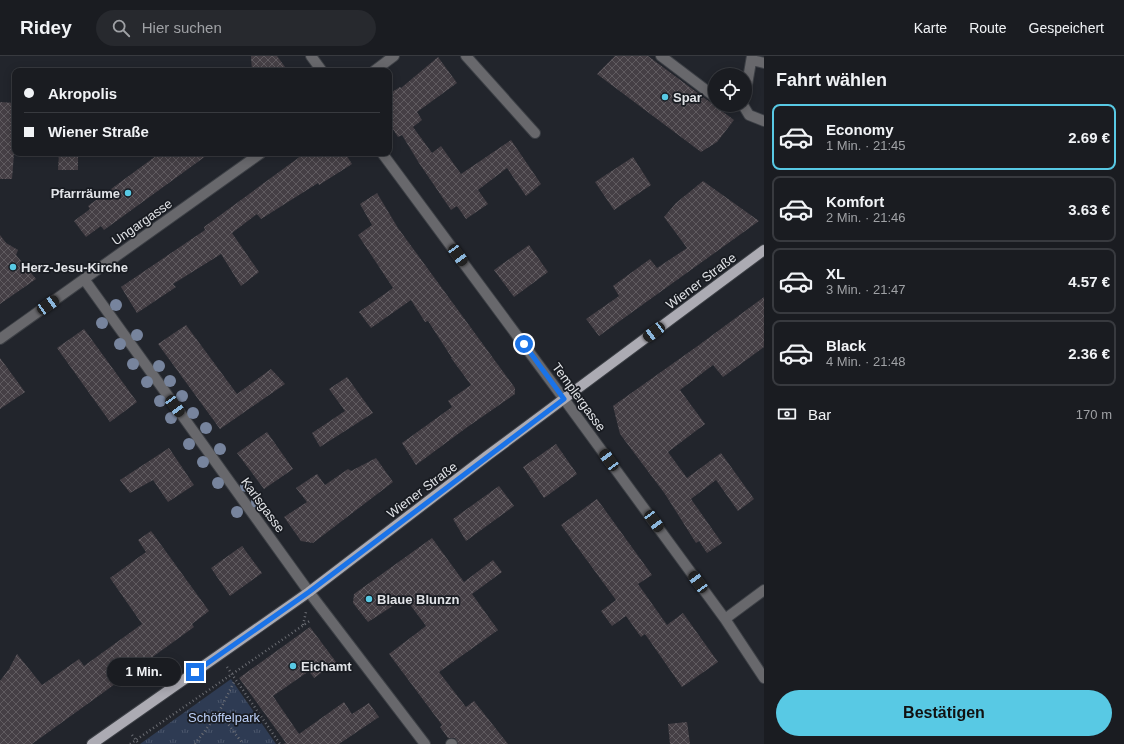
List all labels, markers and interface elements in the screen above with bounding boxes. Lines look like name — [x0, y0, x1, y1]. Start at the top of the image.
search box — [96, 10, 376, 46]
text: Ridey — [20, 17, 72, 38]
icon: search — [110, 17, 132, 39]
text: Hier suchen — [142, 19, 222, 36]
text: Karte — [914, 20, 947, 36]
text: Route — [969, 20, 1007, 36]
text: Gespeichert — [1029, 20, 1104, 36]
map controls — [708, 68, 752, 112]
button: locate — [708, 68, 752, 112]
text: Fahrt wählen — [776, 70, 887, 90]
text: Akropolis — [48, 85, 117, 102]
place label: Spar — [673, 90, 702, 105]
marker: Spar — [660, 92, 670, 102]
icon: car — [778, 119, 814, 155]
text: Economy — [826, 121, 894, 138]
text: Wiener Straße — [48, 123, 149, 140]
text: 2.69 € — [1068, 129, 1110, 146]
text: 1 Min. · 21:45 — [826, 138, 906, 153]
place label: Pfarrräume — [51, 186, 120, 201]
marker: Pfarrräume — [123, 188, 133, 198]
icon: car — [778, 191, 814, 227]
text: Komfort — [826, 193, 884, 210]
street label: Ungargasse — [109, 196, 175, 248]
text: 3.63 € — [1068, 201, 1110, 218]
text: 2 Min. · 21:46 — [826, 210, 906, 225]
car — [446, 242, 470, 268]
street label: Wiener Straße — [663, 250, 739, 312]
place label: Herz-Jesu-Kirche — [21, 260, 128, 275]
marker: Herz-Jesu-Kirche — [8, 262, 18, 272]
icon: car — [778, 263, 814, 299]
text: XL — [826, 265, 845, 282]
text: 4.57 € — [1068, 273, 1110, 290]
text: 3 Min. · 21:47 — [826, 282, 906, 297]
car — [35, 293, 61, 317]
car — [641, 320, 667, 344]
route start — [515, 335, 533, 353]
icon: car — [778, 335, 814, 371]
text: Black — [826, 337, 866, 354]
text: 2.36 € — [1068, 345, 1110, 362]
text: 4 Min. · 21:48 — [826, 354, 906, 369]
street label: Templergasse — [549, 360, 609, 434]
car — [163, 393, 187, 419]
icon: cash — [776, 403, 798, 425]
text: Bar — [808, 406, 831, 423]
text: 170 m — [1076, 407, 1112, 422]
car — [597, 447, 621, 473]
street label: Wiener Straße — [384, 459, 460, 521]
street label: Karlsgasse — [238, 475, 288, 535]
car — [642, 508, 666, 534]
car — [686, 569, 710, 595]
place label: Blaue Blunzn — [377, 592, 459, 607]
marker: Blaue Blunzn — [364, 594, 374, 604]
callout: 1 Min. — [107, 658, 181, 686]
place label: Eichamt — [301, 659, 352, 674]
marker: Eichamt — [288, 661, 298, 671]
route end — [186, 663, 204, 681]
text: 1 Min. — [126, 664, 162, 679]
button: Bestätigen — [776, 690, 1112, 736]
park label: Schöffelpark — [188, 710, 261, 725]

